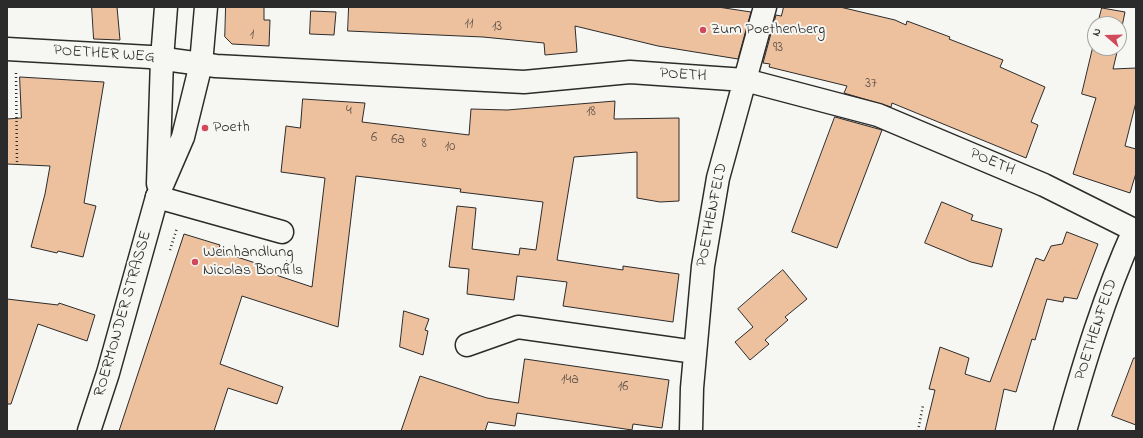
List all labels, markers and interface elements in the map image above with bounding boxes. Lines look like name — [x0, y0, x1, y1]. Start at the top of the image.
north arrow — [1087, 16, 1127, 56]
house number: 11 — [465, 17, 473, 33]
house number: 13 — [492, 20, 502, 36]
place label: Zum Poethenberg — [711, 20, 825, 40]
marker: Zum Poethenberg — [698, 25, 708, 35]
text: N — [1088, 26, 1105, 38]
house number: 1 — [250, 28, 254, 44]
house number: 93 — [773, 41, 783, 57]
street label: POETHER WEG — [53, 42, 155, 68]
street label: POETH — [659, 65, 707, 87]
house number: 37 — [865, 77, 877, 93]
house number: 4 — [346, 104, 352, 120]
house number: 18 — [586, 105, 596, 121]
place label: Poeth — [213, 118, 250, 138]
marker: Poeth — [200, 123, 210, 133]
house number: 6 — [371, 131, 377, 147]
house number: 6a — [391, 133, 405, 149]
house number: 8 — [421, 137, 427, 153]
house number: 10 — [445, 140, 455, 156]
street label: POETH — [967, 145, 1017, 181]
street label: POETHENFELD — [694, 162, 732, 268]
street label: ROERMONDER STRASSE — [91, 229, 157, 399]
place label: Weinhandlung Nicolas Bonfils — [203, 243, 303, 281]
marker: Weinhandlung Nicolas Bonfils — [190, 257, 200, 267]
street label: POETHENFELD — [1072, 277, 1122, 383]
house number: 14a — [561, 373, 579, 389]
house number: 16 — [618, 380, 628, 396]

